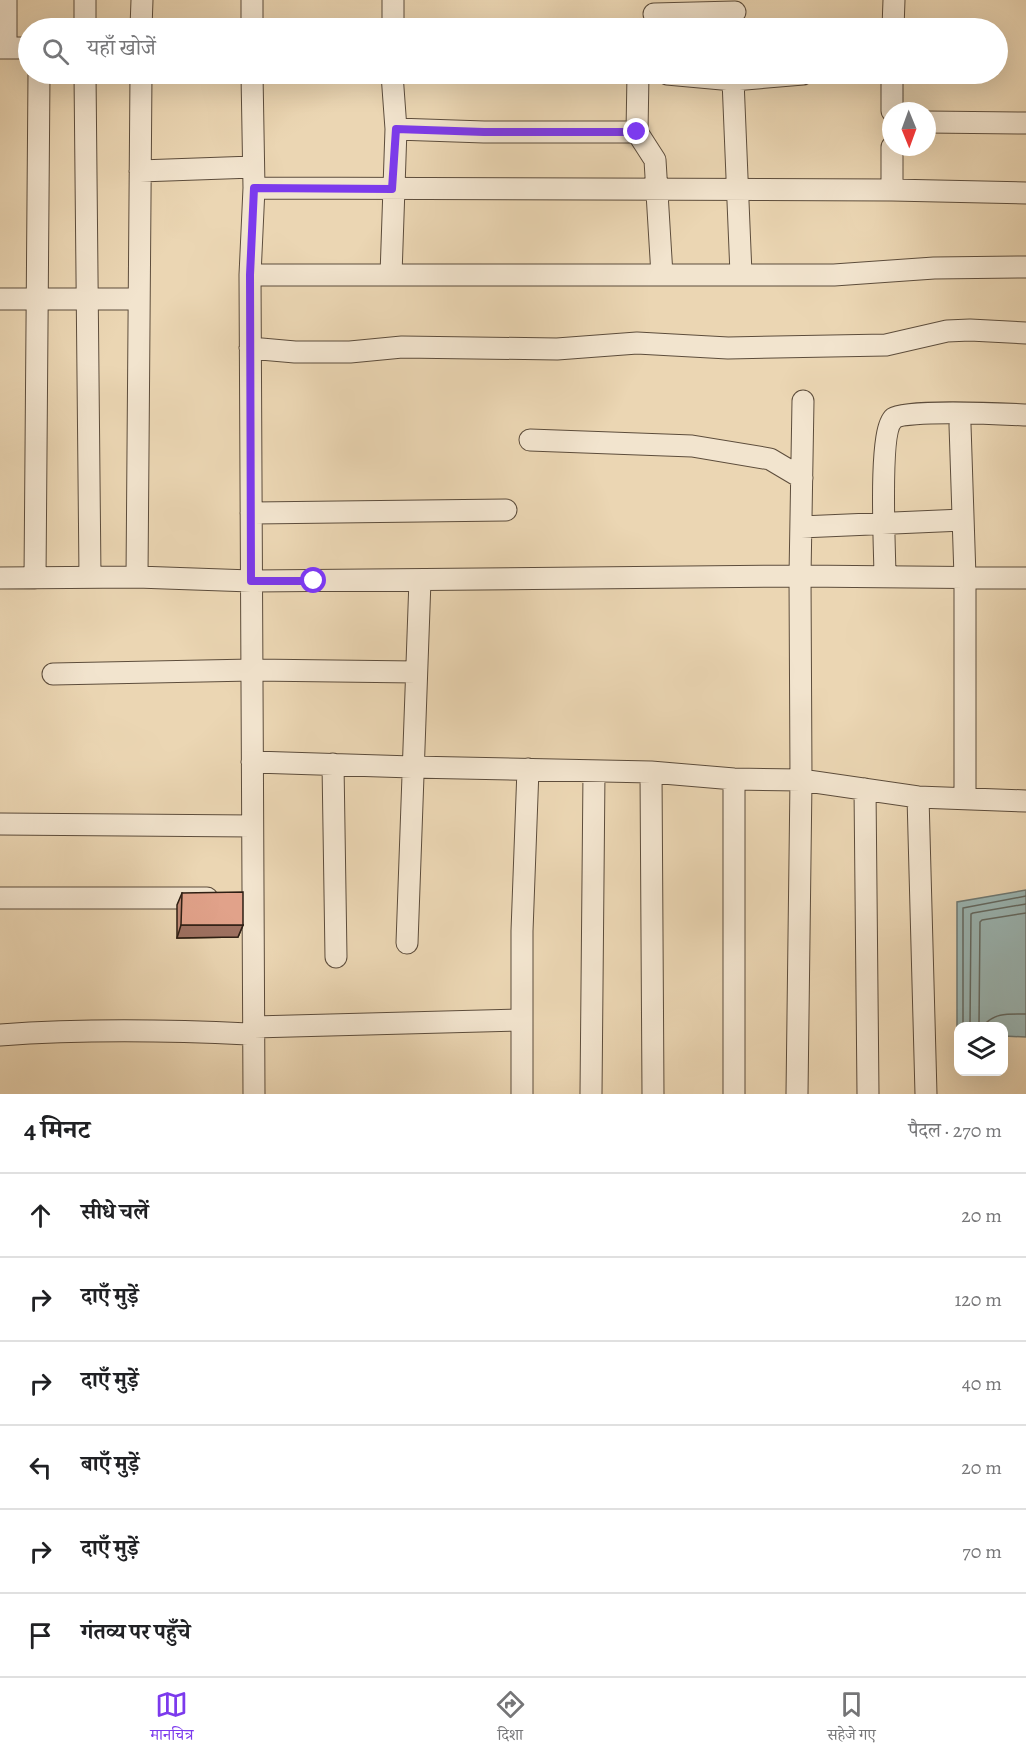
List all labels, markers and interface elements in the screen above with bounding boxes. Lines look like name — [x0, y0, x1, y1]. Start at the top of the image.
search box — [18, 18, 1008, 84]
text: यहाँ खोजें — [87, 33, 156, 63]
icon: search — [39, 35, 72, 68]
north arrow — [882, 102, 936, 156]
route end — [623, 118, 649, 144]
route start — [300, 567, 326, 593]
map controls — [954, 1022, 1008, 1076]
button: layers — [954, 1022, 1008, 1076]
text: 4 मिनट — [24, 1112, 90, 1147]
text: पैदल · 270 m — [908, 1117, 1002, 1144]
text: सीधे चलें — [81, 1197, 149, 1227]
icon: ahead — [24, 1199, 57, 1232]
text: 20 m — [961, 1202, 1002, 1229]
text: दाएँ मुड़ें — [81, 1281, 139, 1311]
icon: right — [24, 1283, 57, 1316]
text: 120 m — [954, 1286, 1002, 1313]
text: दाएँ मुड़ें — [81, 1365, 139, 1395]
icon: right — [24, 1367, 57, 1400]
text: 40 m — [962, 1370, 1002, 1397]
text: बाएँ मुड़ें — [81, 1449, 139, 1479]
icon: left — [24, 1451, 57, 1484]
text: 20 m — [961, 1454, 1002, 1481]
text: दाएँ मुड़ें — [81, 1533, 139, 1563]
icon: right — [24, 1535, 57, 1568]
text: 70 m — [962, 1538, 1002, 1565]
text: गंतव्य पर पहुँचे — [81, 1617, 190, 1647]
icon: arrive — [24, 1619, 57, 1652]
tab: मानचित्र — [150, 1688, 194, 1750]
tab: दिशा — [494, 1688, 527, 1750]
tab: सहेजे गए — [827, 1688, 876, 1750]

